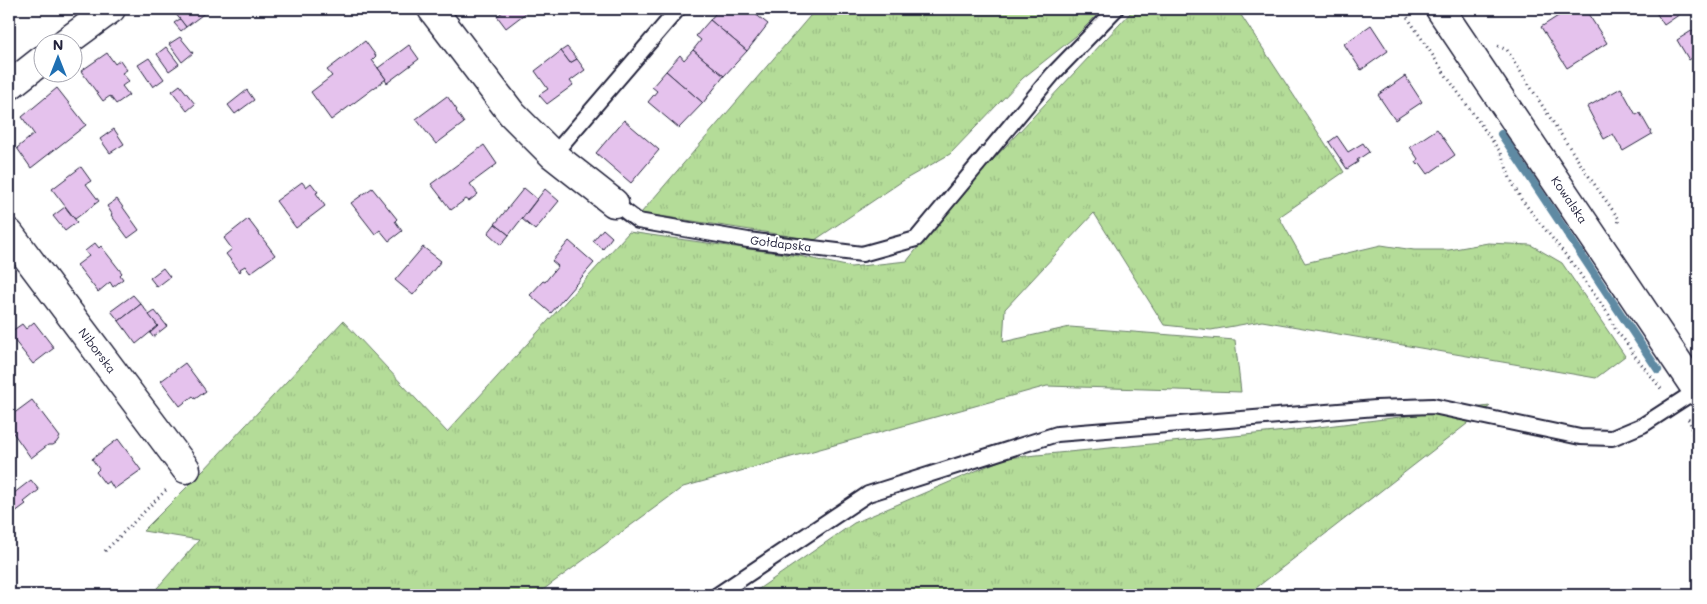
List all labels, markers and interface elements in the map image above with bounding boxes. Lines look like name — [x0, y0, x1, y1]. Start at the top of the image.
north arrow — [32, 32, 82, 82]
text: N — [53, 35, 63, 54]
street label: Kowalska — [1548, 173, 1592, 226]
street label: Gołdapska — [749, 231, 813, 255]
street label: Niborska — [75, 324, 120, 376]

